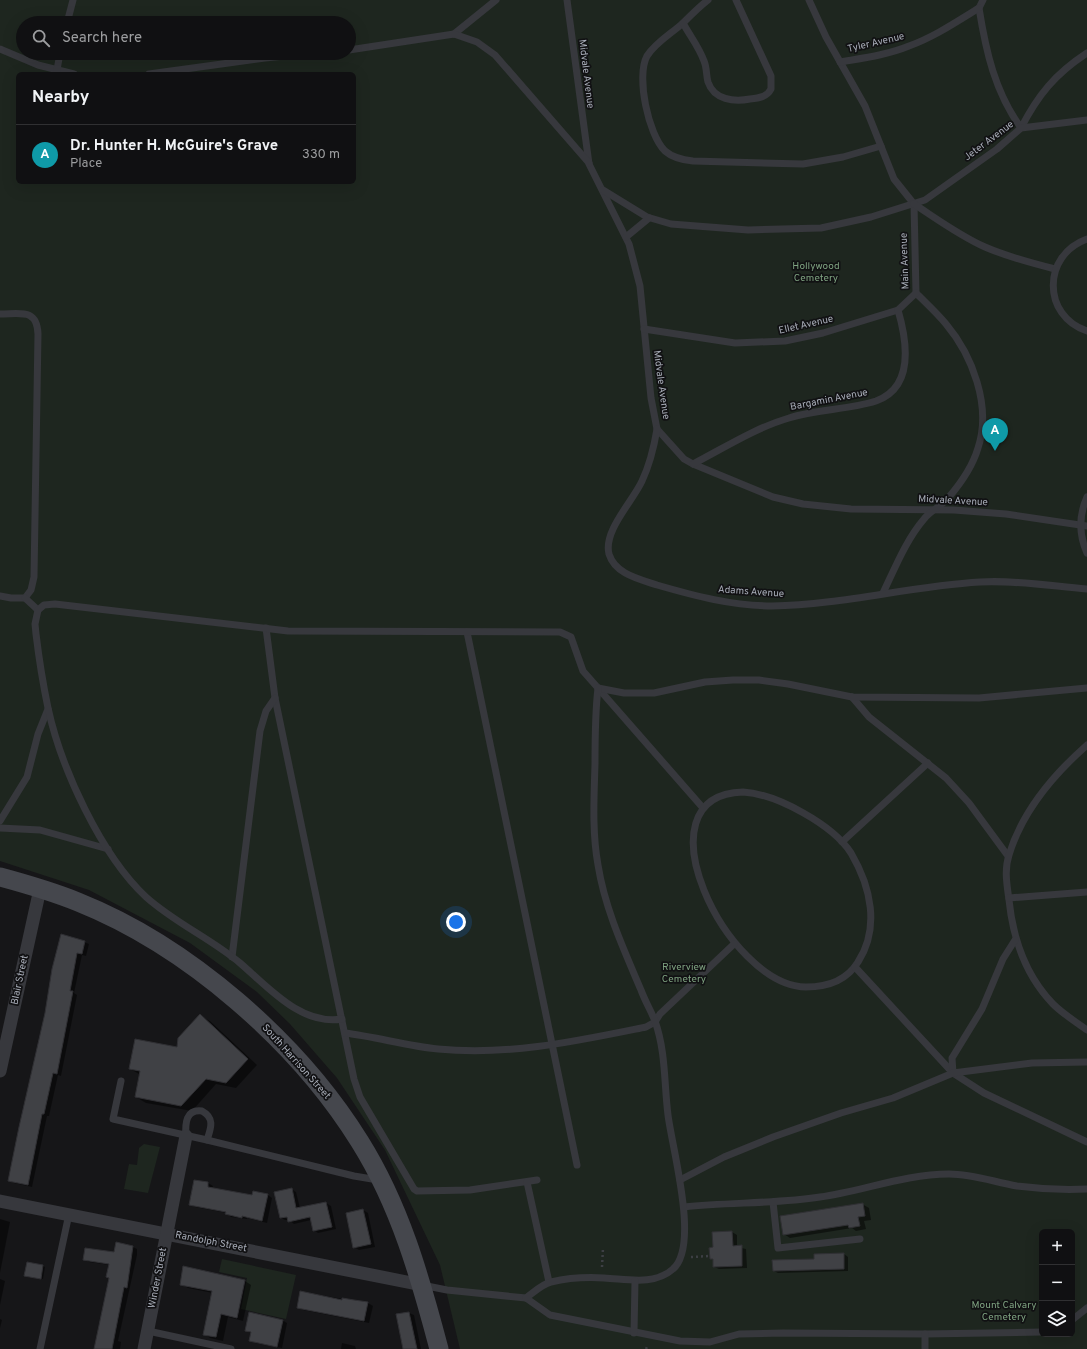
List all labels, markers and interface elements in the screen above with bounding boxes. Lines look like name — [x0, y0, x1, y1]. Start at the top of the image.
search box — [16, 16, 356, 60]
icon: search — [30, 27, 52, 49]
text: Search here — [62, 29, 142, 48]
street label: Tyler Avenue — [846, 30, 906, 56]
street label: Midvale Avenue — [575, 39, 597, 109]
text: Nearby — [32, 87, 89, 109]
street label: Jeter Avenue — [961, 118, 1017, 164]
text: Dr. Hunter H. McGuire's Grave — [70, 137, 278, 156]
text: A — [40, 147, 50, 163]
text: 330 m — [302, 147, 340, 163]
text: Place — [70, 156, 102, 172]
street label: Main Avenue — [898, 233, 912, 289]
park label: Hollywood Cemetery — [792, 260, 840, 285]
street label: Ellet Avenue — [777, 312, 835, 338]
street label: Midvale Avenue — [650, 350, 672, 420]
street label: Bargamin Avenue — [789, 386, 869, 414]
pin: A — [982, 418, 1008, 451]
street label: Midvale Avenue — [918, 493, 988, 509]
street label: Adams Avenue — [718, 583, 784, 601]
your location — [446, 912, 466, 932]
street label: Blair Street — [8, 954, 32, 1006]
park label: Riverview Cemetery — [662, 961, 706, 986]
street label: South Harrison Street — [259, 1022, 333, 1102]
street label: Randolph Street — [174, 1229, 248, 1255]
map controls — [1039, 1229, 1075, 1337]
button: + — [1039, 1229, 1075, 1265]
street label: Winder Street — [146, 1246, 170, 1309]
button: − — [1039, 1265, 1075, 1301]
park label: Mount Calvary Cemetery — [972, 1299, 1036, 1324]
button: layers — [1039, 1301, 1075, 1337]

